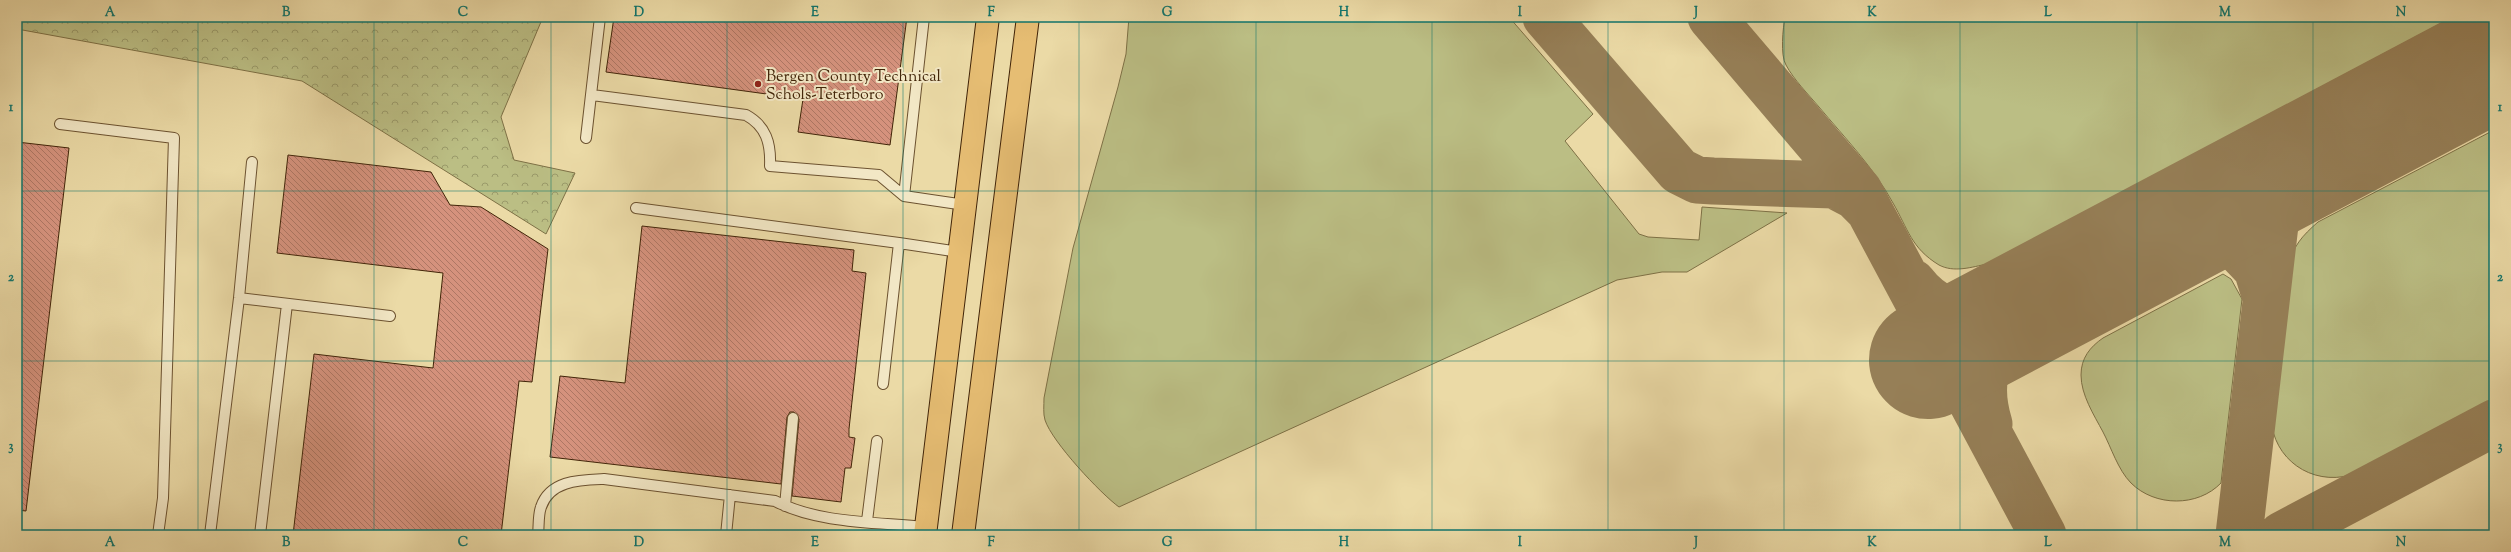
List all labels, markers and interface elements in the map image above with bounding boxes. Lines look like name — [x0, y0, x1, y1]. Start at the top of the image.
text: A — [105, 4, 116, 22]
text: B — [282, 4, 291, 22]
text: C — [458, 4, 468, 22]
text: D — [634, 4, 644, 22]
text: E — [811, 4, 819, 22]
text: F — [987, 4, 995, 22]
text: G — [1162, 4, 1173, 22]
text: H — [1339, 4, 1350, 22]
text: I — [1518, 4, 1523, 22]
text: J — [1693, 4, 1698, 22]
text: K — [1867, 4, 1877, 22]
text: L — [2044, 4, 2052, 22]
text: M — [2219, 4, 2231, 22]
text: N — [2396, 4, 2407, 22]
place label: Bergen County Technical Schols-Teterboro — [766, 66, 942, 107]
marker: Bergen County Technical Schols-Teterboro — [753, 79, 763, 89]
text: 1 — [9, 99, 14, 117]
text: 1 — [2498, 99, 2503, 117]
text: 2 — [8, 269, 15, 287]
text: 2 — [2497, 269, 2504, 287]
text: 3 — [8, 438, 14, 456]
text: 3 — [2497, 438, 2503, 456]
text: A — [105, 534, 116, 552]
text: B — [282, 534, 291, 552]
text: C — [458, 534, 468, 552]
text: D — [634, 534, 644, 552]
text: E — [811, 534, 819, 552]
text: F — [987, 534, 995, 552]
text: G — [1162, 534, 1173, 552]
text: H — [1339, 534, 1350, 552]
text: I — [1518, 534, 1523, 552]
text: J — [1693, 534, 1698, 552]
text: K — [1867, 534, 1877, 552]
text: L — [2044, 534, 2052, 552]
text: M — [2219, 534, 2231, 552]
text: N — [2396, 534, 2407, 552]

